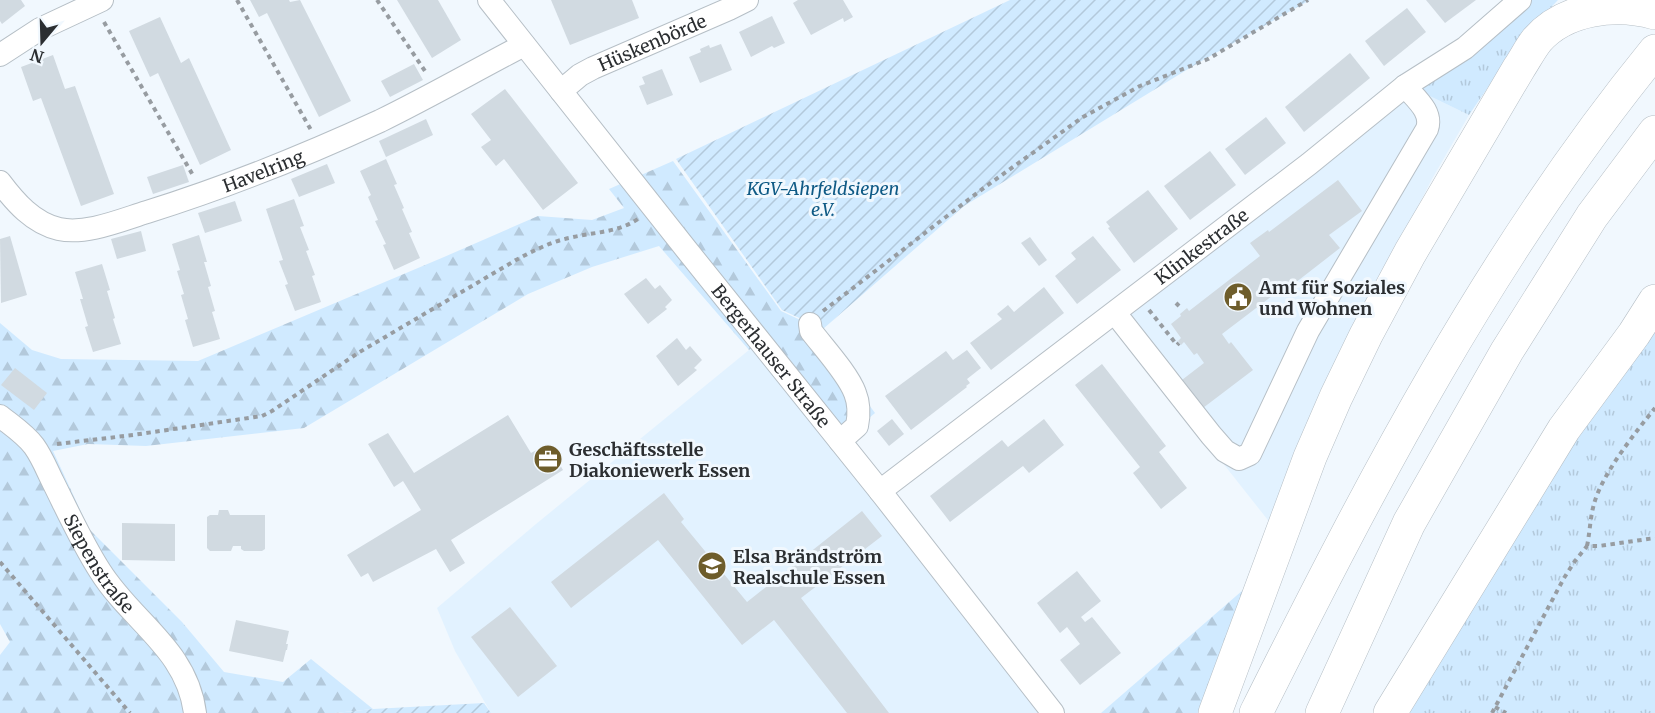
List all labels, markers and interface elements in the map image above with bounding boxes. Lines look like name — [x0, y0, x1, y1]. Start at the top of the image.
street label: Hüskenbörde — [594, 9, 710, 76]
north arrow — [12, 12, 72, 72]
text: N — [28, 45, 46, 68]
street label: Havelring — [219, 144, 307, 197]
park label: KGV-Ahrfeldsiepen e.V. — [746, 177, 899, 221]
street label: Klinkestraße — [1150, 203, 1253, 289]
place label: Amt für Soziales und Wohnen — [1258, 276, 1405, 320]
street label: Bergerhauser Straße — [707, 279, 836, 432]
public building icon: Amt für Soziales und Wohnen — [1222, 281, 1254, 313]
place label: Geschäftsstelle Diakoniewerk Essen — [569, 438, 750, 482]
office icon: Geschäftsstelle Diakoniewerk Essen — [532, 443, 564, 475]
street label: Siepenstraße — [59, 510, 140, 618]
place label: Elsa Brändström Realschule Essen — [733, 545, 885, 589]
school or university icon: Elsa Brändström Realschule Essen — [696, 550, 728, 582]

